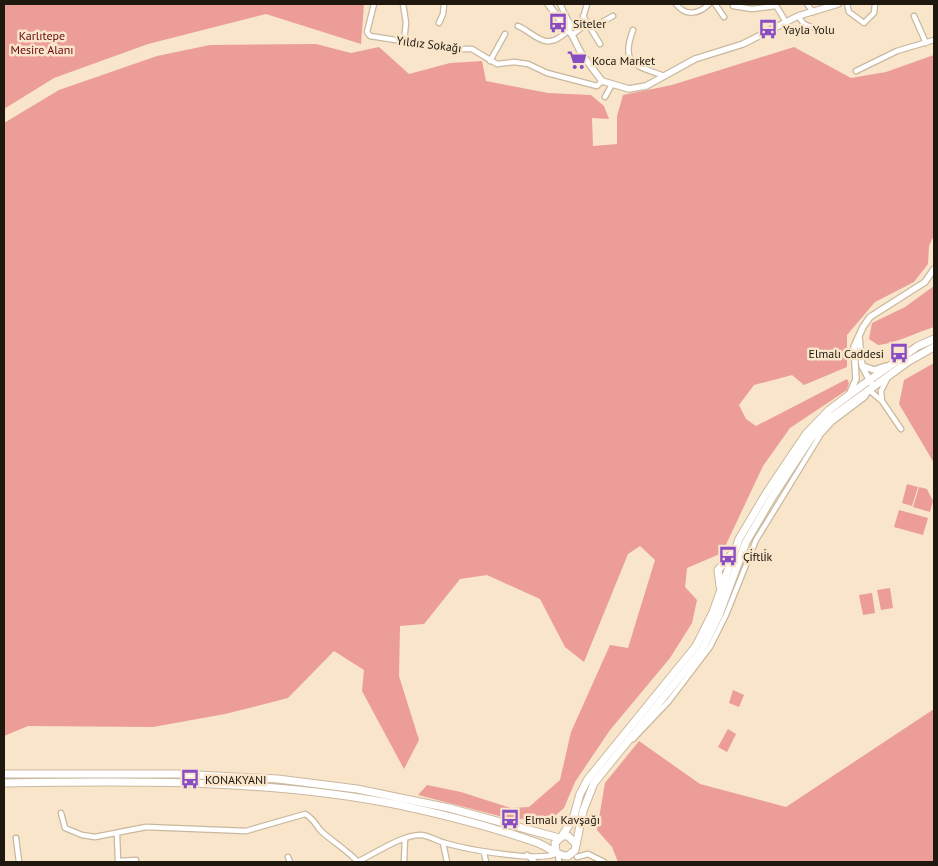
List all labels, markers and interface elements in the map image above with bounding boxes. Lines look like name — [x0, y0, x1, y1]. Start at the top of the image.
bus stop icon: Siteler — [547, 12, 569, 34]
place label: Siteler — [573, 16, 606, 31]
bus stop icon: Yayla Yolu — [757, 18, 779, 40]
place label: Yayla Yolu — [783, 22, 835, 37]
park label: Karlıtepe Mesire Alanı — [10, 28, 74, 57]
street label: Yıldız Sokağı — [396, 33, 462, 55]
supermarket icon: Koca Market — [566, 49, 588, 71]
place label: Koca Market — [592, 53, 655, 68]
bus stop icon: Elmalı Caddesi — [888, 342, 910, 364]
place label: Elmalı Caddesi — [809, 346, 884, 361]
bus stop icon: Çi̇ftli̇k — [717, 545, 739, 567]
place label: Çi̇ftli̇k — [743, 549, 772, 564]
bus stop icon: KONAKYANI — [179, 768, 201, 790]
place label: KONAKYANI — [205, 772, 267, 787]
bus stop icon: Elmalı Kavşağı — [499, 808, 521, 830]
place label: Elmalı Kavşağı — [525, 812, 600, 827]

